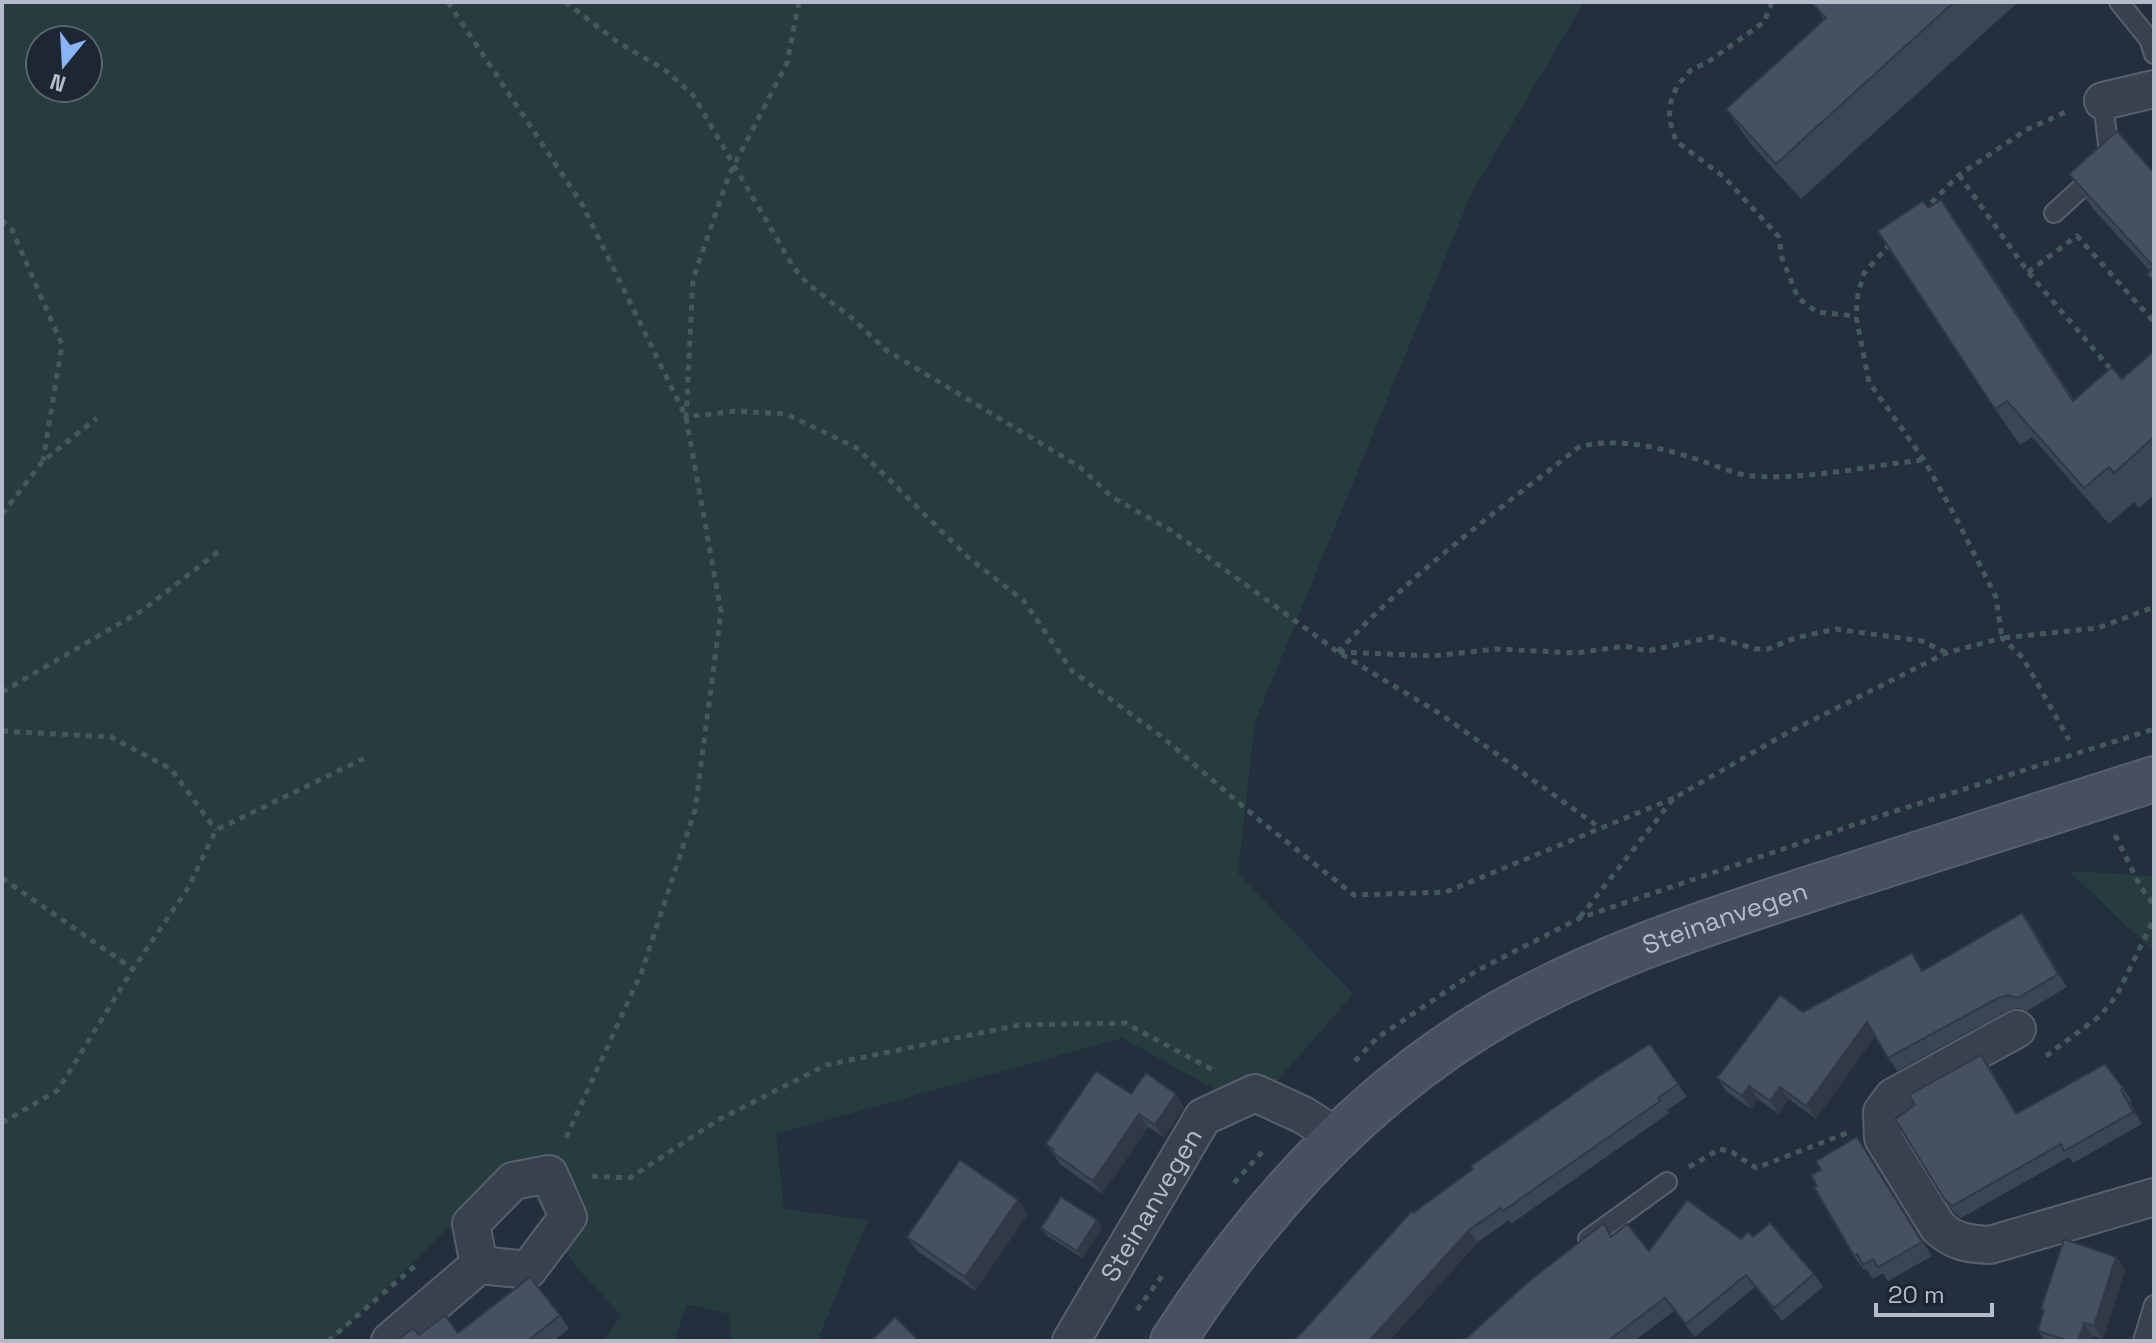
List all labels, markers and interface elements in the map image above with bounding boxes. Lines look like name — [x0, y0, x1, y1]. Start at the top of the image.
north arrow — [24, 24, 104, 104]
text: N — [46, 67, 69, 99]
street label: Steinanvegen — [1637, 874, 1812, 962]
street label: Steinanvegen — [1093, 1122, 1210, 1288]
scale bar — [1876, 1267, 1992, 1317]
text: 20 m — [1888, 1279, 1945, 1310]

